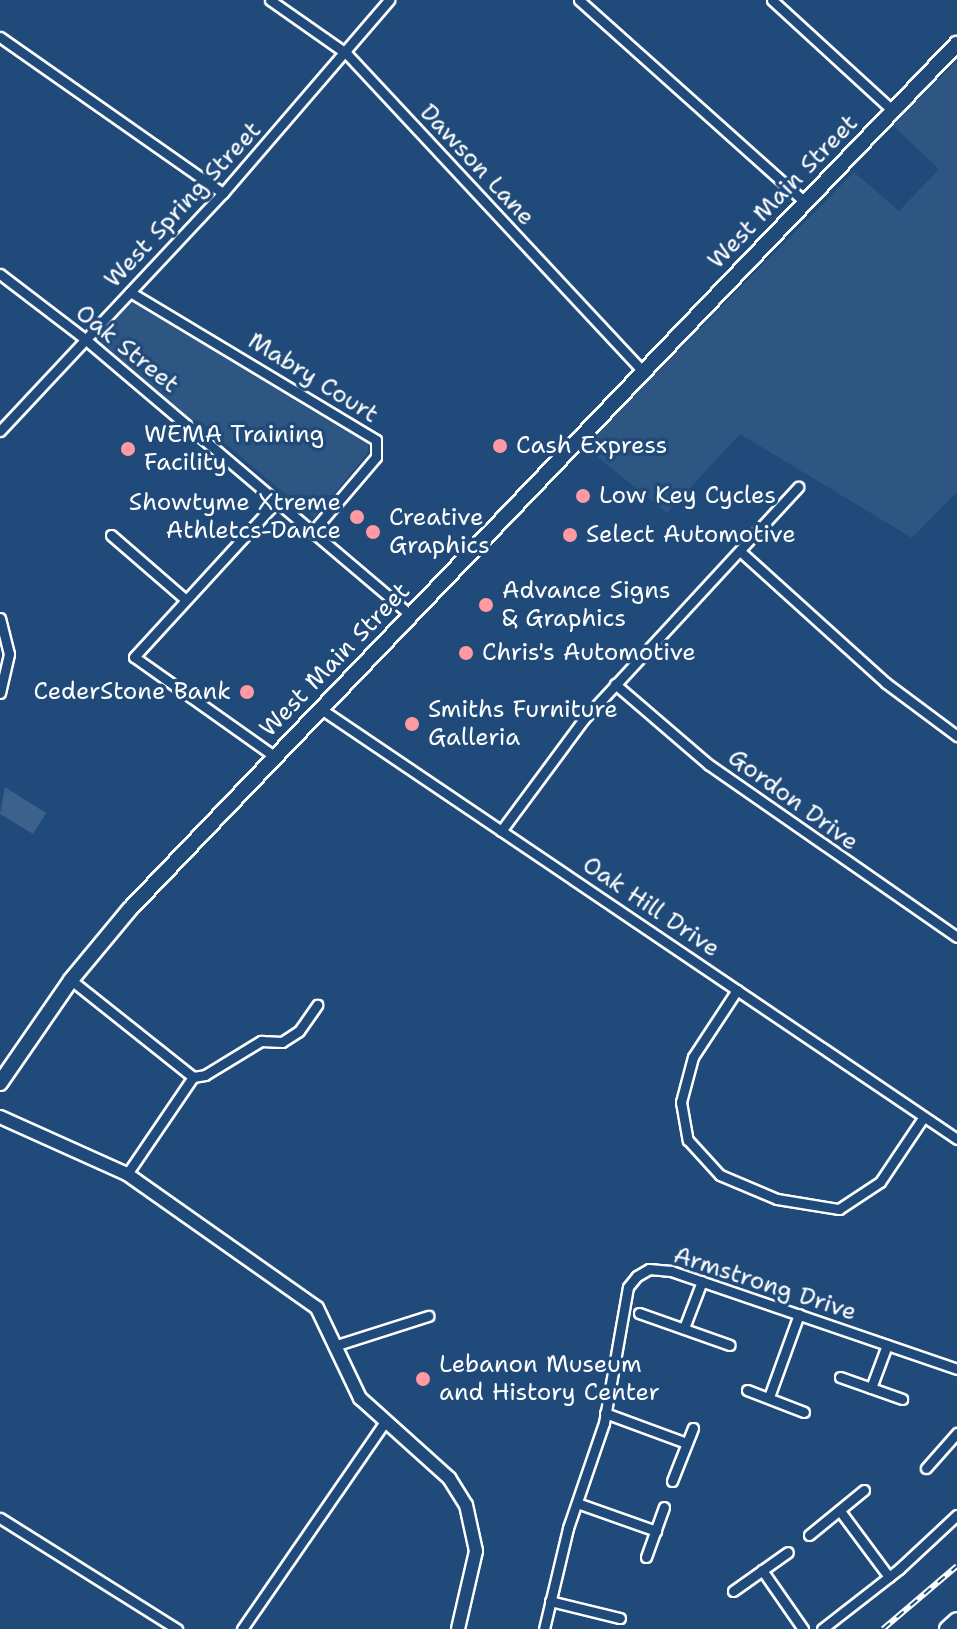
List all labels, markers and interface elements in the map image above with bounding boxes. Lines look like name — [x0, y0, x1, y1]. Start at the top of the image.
street label: Dawson Lane — [414, 98, 540, 232]
street label: West Main Street — [702, 109, 864, 275]
street label: West Spring Street — [99, 116, 267, 294]
street label: Oak Street — [70, 299, 184, 399]
street label: Mabry Court — [243, 327, 383, 429]
place label: WEMA Training Facility — [144, 421, 324, 477]
place label: Cash Express — [516, 432, 667, 460]
marker: Cash Express — [491, 437, 509, 455]
marker: WEMA Training Facility — [119, 440, 137, 458]
place label: Low Key Cycles — [599, 482, 776, 510]
marker: Low Key Cycles — [574, 487, 592, 505]
place label: Showtyme Xtreme Athletcs-Dance — [129, 489, 341, 545]
place label: Creative Graphics — [389, 504, 490, 560]
marker: Showtyme Xtreme Athletcs-Dance — [348, 508, 366, 526]
place label: Select Automotive — [586, 521, 796, 549]
marker: Creative Graphics — [364, 523, 382, 541]
marker: Select Automotive — [561, 526, 579, 544]
street label: West Main Street — [254, 577, 416, 743]
place label: Advance Signs & Graphics — [502, 577, 671, 633]
marker: Advance Signs & Graphics — [477, 596, 495, 614]
place label: Chris's Automotive — [482, 639, 696, 667]
marker: Chris's Automotive — [457, 644, 475, 662]
place label: CederStone Bank — [33, 678, 231, 706]
marker: CederStone Bank — [238, 683, 256, 701]
place label: Smiths Furniture Galleria — [428, 696, 618, 752]
marker: Smiths Furniture Galleria — [403, 715, 421, 733]
street label: Gordon Drive — [722, 743, 864, 857]
street label: Oak Hill Drive — [577, 850, 725, 964]
street label: Armstrong Drive — [670, 1241, 860, 1327]
place label: Lebanon Museum and History Center — [439, 1351, 660, 1407]
marker: Lebanon Museum and History Center — [414, 1370, 432, 1388]

